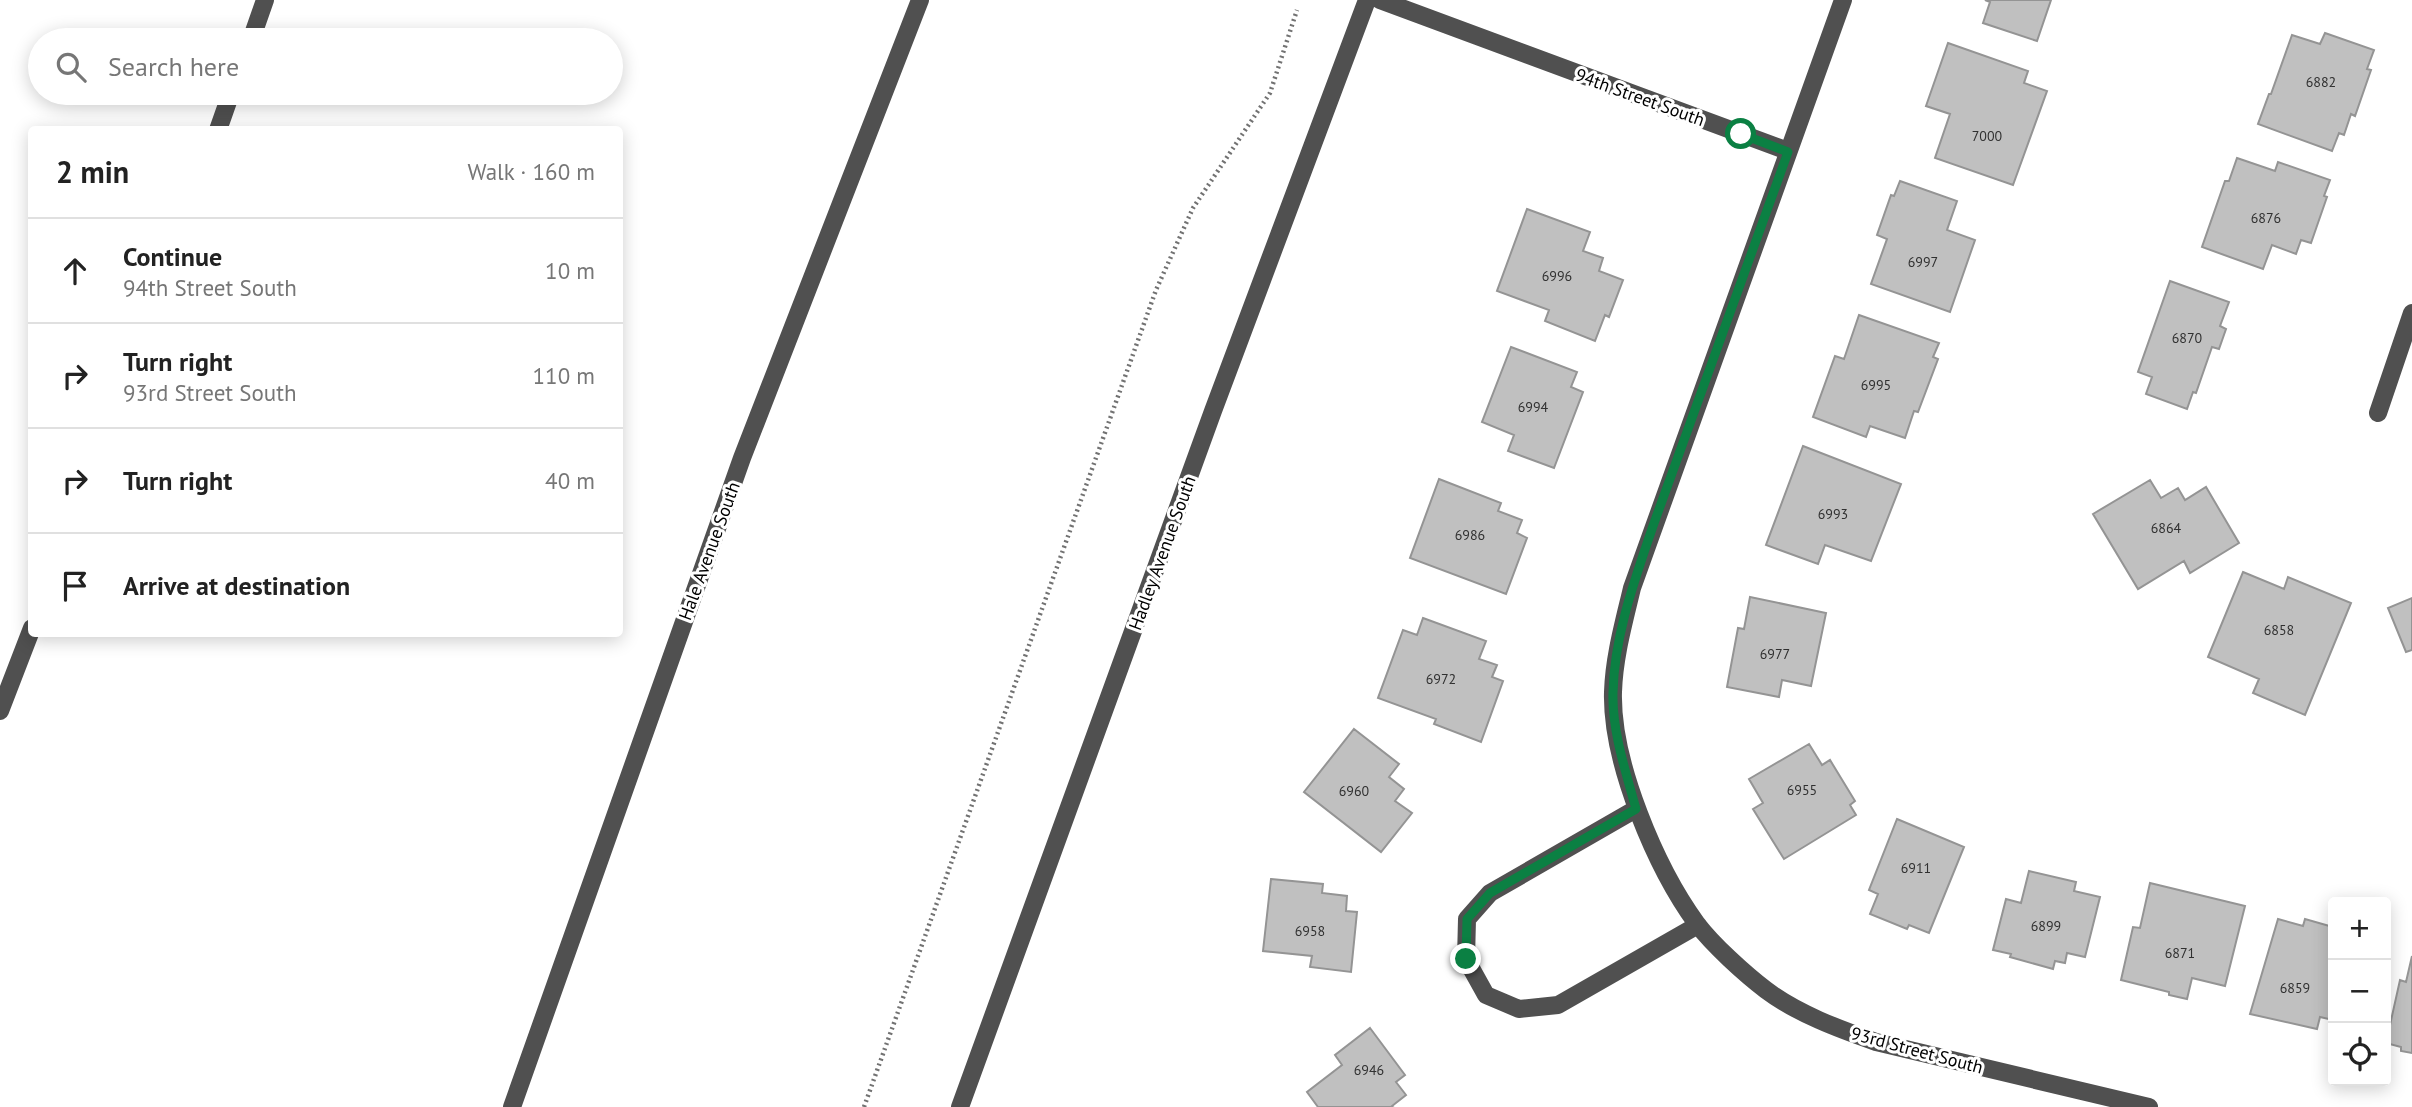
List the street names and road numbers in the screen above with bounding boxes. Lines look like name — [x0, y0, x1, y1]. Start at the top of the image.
street label: 94th Street South — [1572, 63, 1708, 131]
street label: Hadley Avenue South — [1123, 473, 1201, 633]
street label: Hale Avenue South — [673, 479, 745, 623]
street label: 93rd Street South — [1848, 1021, 1986, 1079]

